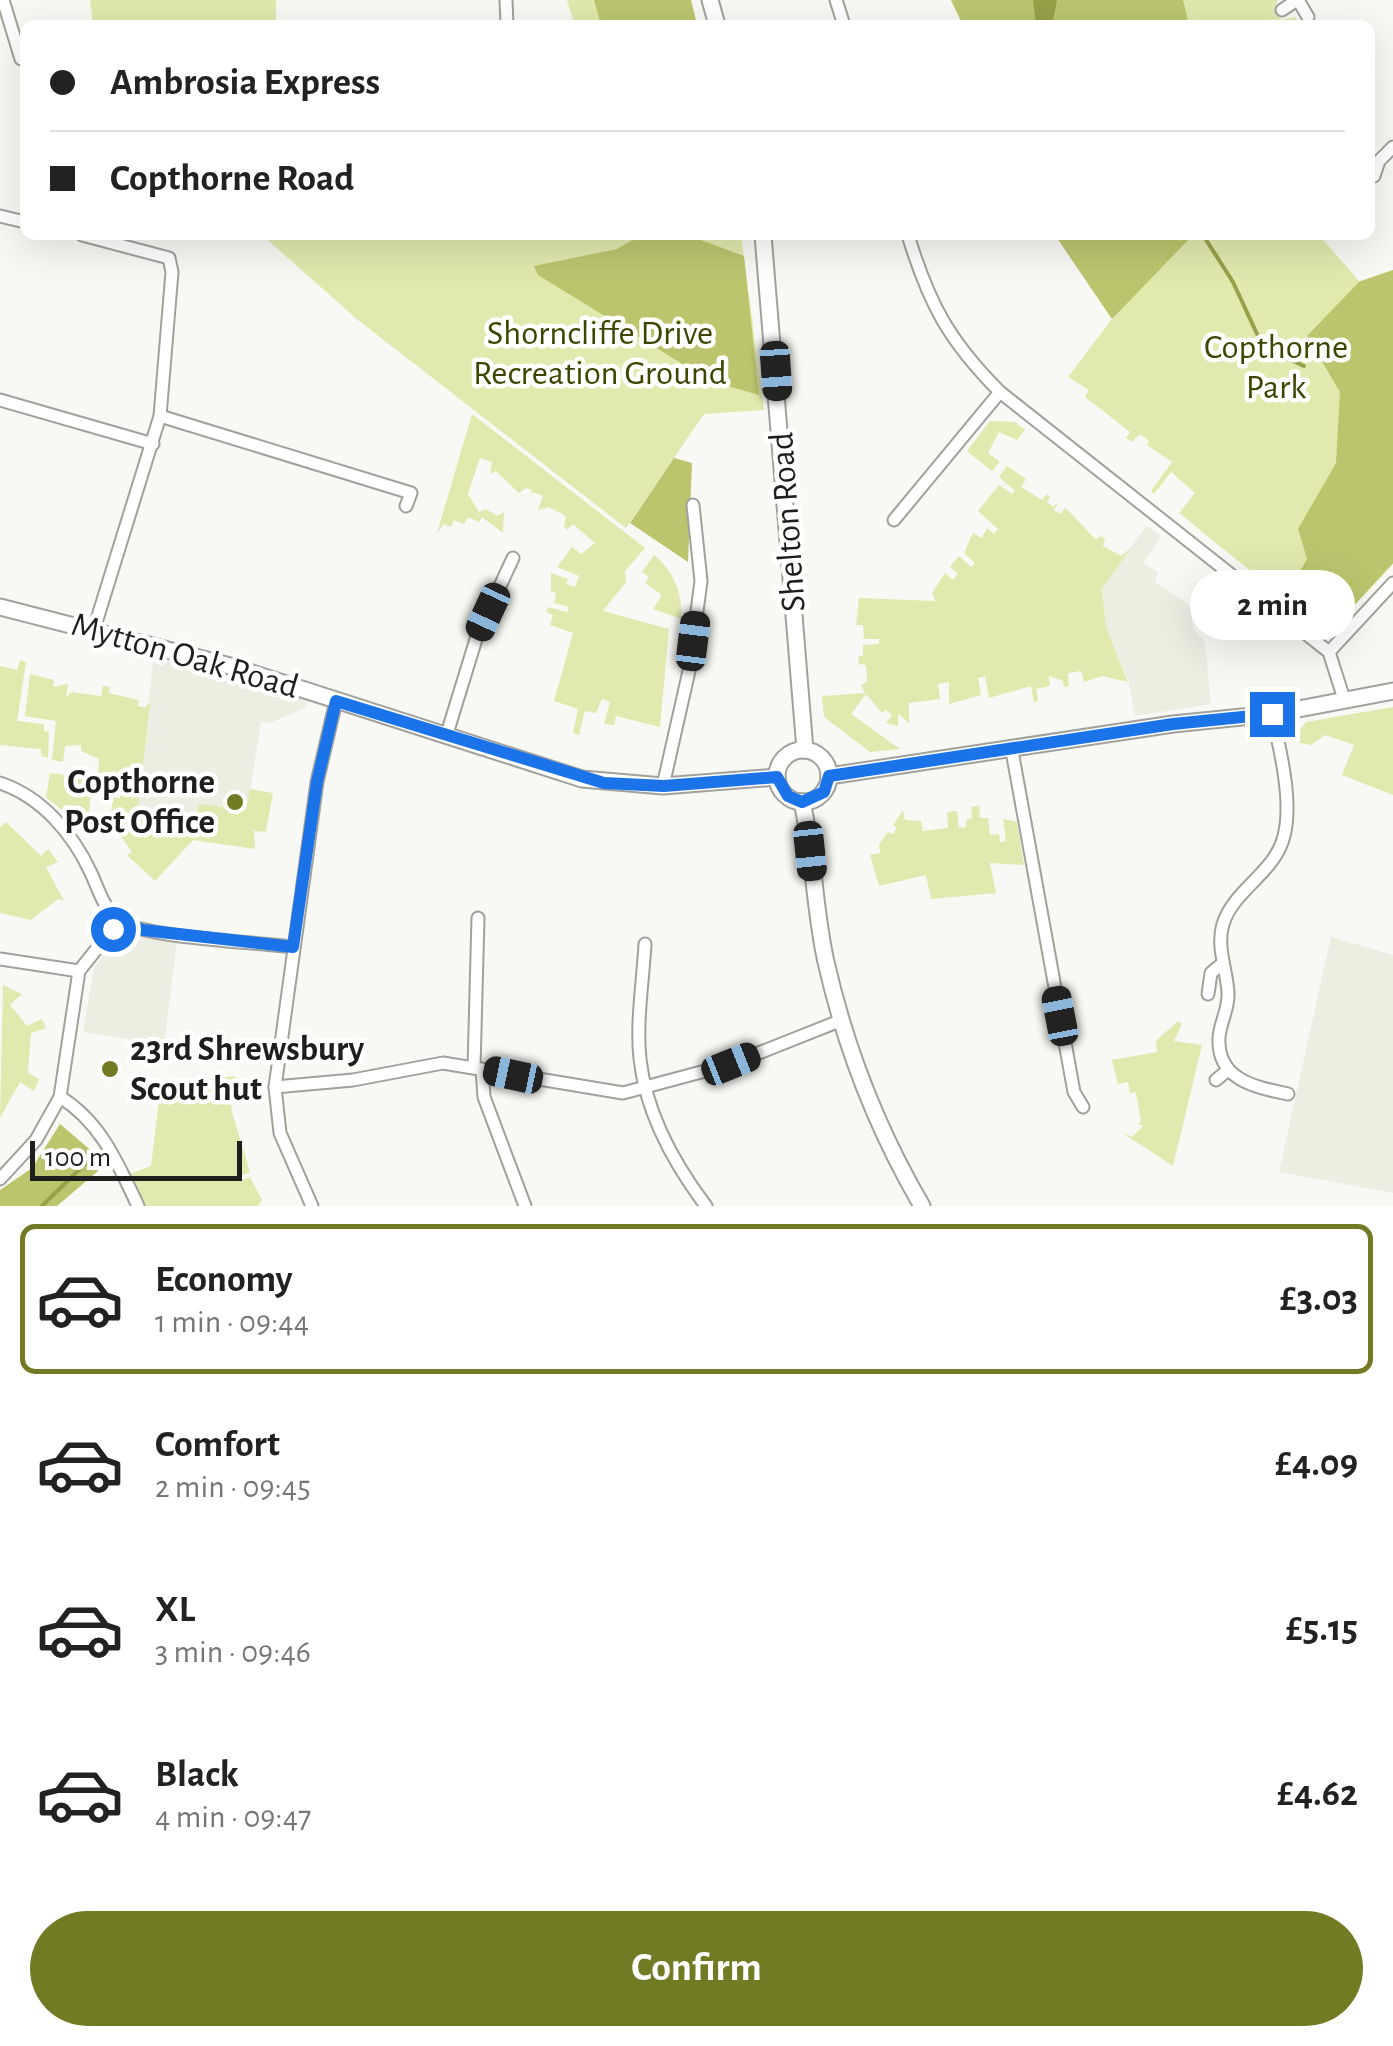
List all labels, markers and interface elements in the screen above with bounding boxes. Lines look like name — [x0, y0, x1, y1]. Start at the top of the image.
text: Ambrosia Express — [110, 64, 380, 102]
text: Copthorne Road — [110, 160, 354, 198]
park label: Shorncliffe Drive Recreation Ground — [473, 316, 727, 391]
park label: Copthorne Park — [1204, 330, 1348, 405]
car — [759, 340, 793, 402]
street label: Shelton Road — [764, 431, 812, 613]
callout: 2 min — [1190, 569, 1354, 639]
car — [462, 578, 514, 646]
text: 2 min — [1237, 589, 1308, 621]
street label: Mytton Oak Road — [68, 607, 302, 705]
car — [674, 609, 712, 673]
route end — [1250, 692, 1295, 737]
place label: Copthorne Post Office — [64, 765, 215, 840]
marker: Copthorne Post Office — [224, 791, 246, 813]
car — [792, 820, 828, 882]
route start — [91, 907, 136, 952]
car — [1040, 984, 1080, 1048]
place label: 23rd Shrewsbury Scout hut — [130, 1032, 364, 1107]
car — [698, 1039, 764, 1089]
car — [481, 1054, 545, 1096]
marker: 23rd Shrewsbury Scout hut — [99, 1058, 121, 1080]
scale bar — [30, 1136, 242, 1180]
text: 100 m — [45, 1144, 111, 1172]
icon: car — [35, 1254, 125, 1344]
text: Economy — [155, 1261, 293, 1299]
text: £3.03 — [1280, 1280, 1358, 1318]
text: 1 min · 09:44 — [155, 1306, 309, 1338]
icon: car — [35, 1419, 125, 1509]
text: Comfort — [155, 1426, 280, 1464]
text: £4.09 — [1275, 1445, 1358, 1483]
text: 2 min · 09:45 — [155, 1471, 311, 1503]
icon: car — [35, 1584, 125, 1674]
text: XL — [155, 1591, 195, 1629]
text: £5.15 — [1286, 1610, 1358, 1648]
text: 3 min · 09:46 — [155, 1636, 311, 1668]
icon: car — [35, 1749, 125, 1839]
text: Black — [155, 1756, 239, 1794]
text: £4.62 — [1277, 1775, 1358, 1813]
text: 4 min · 09:47 — [155, 1801, 311, 1833]
button: Confirm — [30, 1911, 1363, 2026]

